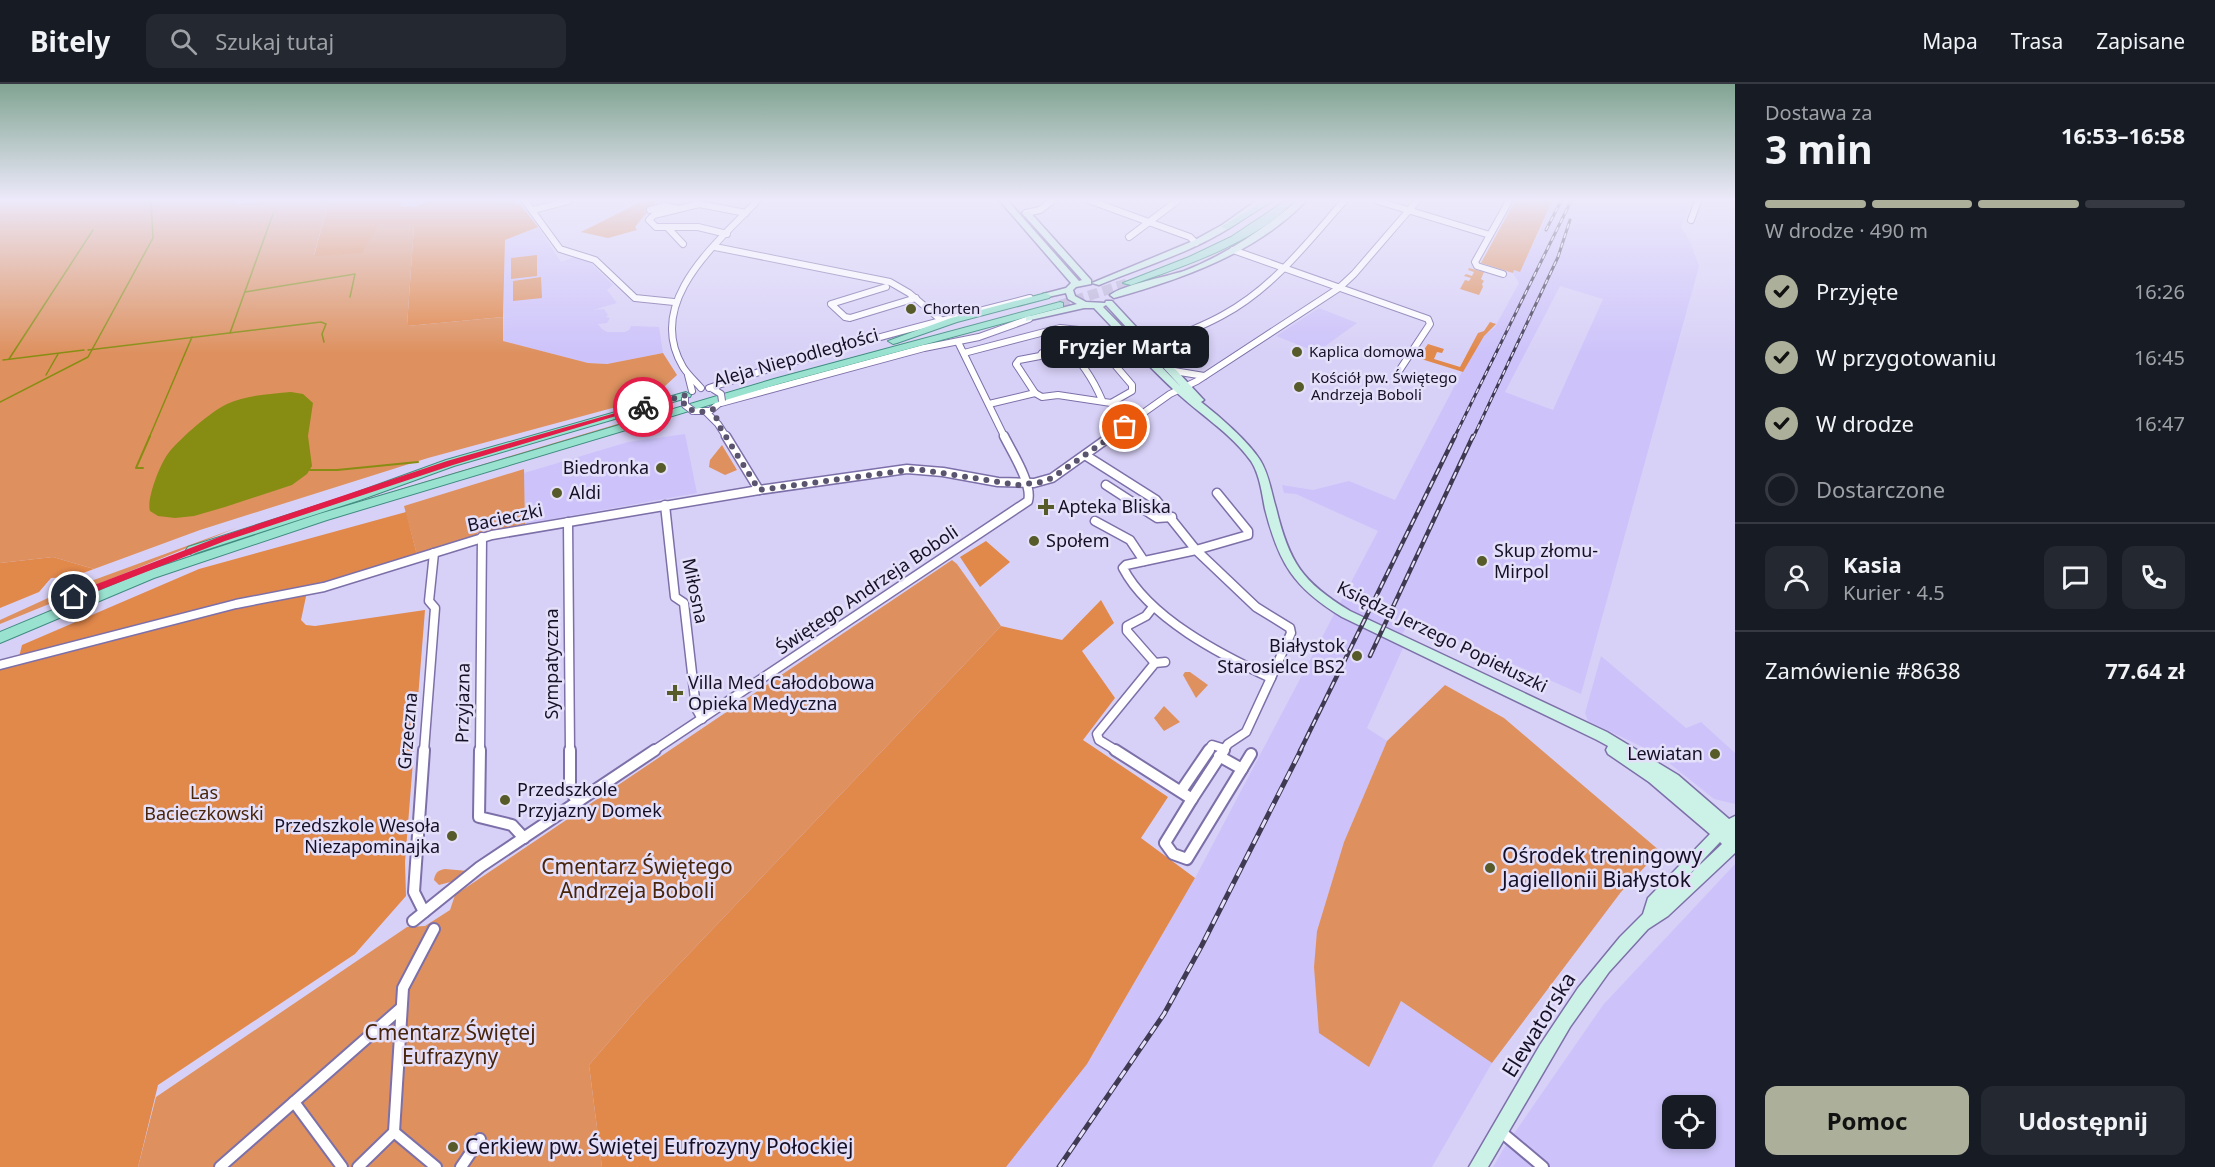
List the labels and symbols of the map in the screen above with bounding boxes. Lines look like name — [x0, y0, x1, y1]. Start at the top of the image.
place label: Chorten — [923, 298, 980, 318]
marker: Chorten — [904, 302, 918, 316]
street label: Aleja Niepodległości — [710, 322, 881, 392]
callout: Fryzjer Marta — [1041, 325, 1209, 367]
place label: Kaplica domowa — [1309, 341, 1425, 361]
marker: Kaplica domowa — [1290, 345, 1304, 359]
place label: Kościół pw. Świętego Andrzeja Boboli — [1311, 367, 1457, 404]
courier — [613, 377, 673, 437]
marker: Kościół pw. Świętego Andrzeja Boboli — [1292, 380, 1306, 394]
pin — [1099, 401, 1150, 452]
place label: Biedronka — [563, 455, 649, 479]
marker: Biedronka — [654, 461, 668, 475]
place label: Aldi — [569, 480, 601, 504]
marker: Aldi — [550, 486, 564, 500]
place label: Apteka Bliska — [1058, 494, 1171, 518]
street label: Bacieczki — [465, 497, 545, 537]
marker: Apteka Bliska — [1039, 500, 1053, 514]
street label: Świętego Andrzeja Boboli — [771, 519, 962, 659]
place label: Społem — [1046, 528, 1109, 552]
marker: Społem — [1027, 534, 1041, 548]
place label: Skup złomu- Mirpol — [1494, 538, 1598, 583]
marker: Skup złomu- Mirpol — [1475, 554, 1489, 568]
street label: Miłosna — [677, 556, 715, 626]
pin — [48, 571, 99, 622]
street label: Księdza Jerzego Popiełuszki — [1333, 575, 1552, 698]
street label: Sympatyczna — [539, 608, 563, 720]
place label: Białystok Starosielce BS2 — [1217, 633, 1345, 678]
marker: Białystok Starosielce BS2 — [1350, 649, 1364, 663]
street label: Przyjazna — [449, 663, 475, 743]
place label: Villa Med Całodobowa Opieka Medyczna — [688, 670, 875, 715]
marker: Villa Med Całodobowa Opieka Medyczna — [666, 684, 684, 702]
street label: Grzeczna — [392, 691, 422, 771]
place label: Lewiatan — [1627, 741, 1703, 765]
marker: Lewiatan — [1708, 747, 1722, 761]
place label: Przedszkole Przyjazny Domek — [517, 777, 662, 822]
park label: Las Bacieczkowski — [144, 780, 264, 825]
marker: Przedszkole Przyjazny Domek — [498, 793, 512, 807]
place label: Przedszkole Wesoła Niezapominajka — [274, 813, 440, 858]
marker: Przedszkole Wesoła Niezapominajka — [445, 829, 459, 843]
place label: Ośrodek treningowy Jagiellonii Białystok — [1500, 841, 1703, 893]
park label: Cmentarz Świętego Andrzeja Boboli — [541, 852, 733, 904]
marker: Ośrodek treningowy Jagiellonii Białystok — [1483, 861, 1497, 875]
street label: Elewatorska — [1495, 967, 1582, 1082]
park label: Cmentarz Świętej Eufrazyny — [364, 1018, 536, 1070]
place label: Cerkiew pw. Świętej Eufrozyny Połockiej — [465, 1132, 854, 1160]
marker: Cerkiew pw. Świętej Eufrozyny Połockiej — [446, 1140, 460, 1154]

